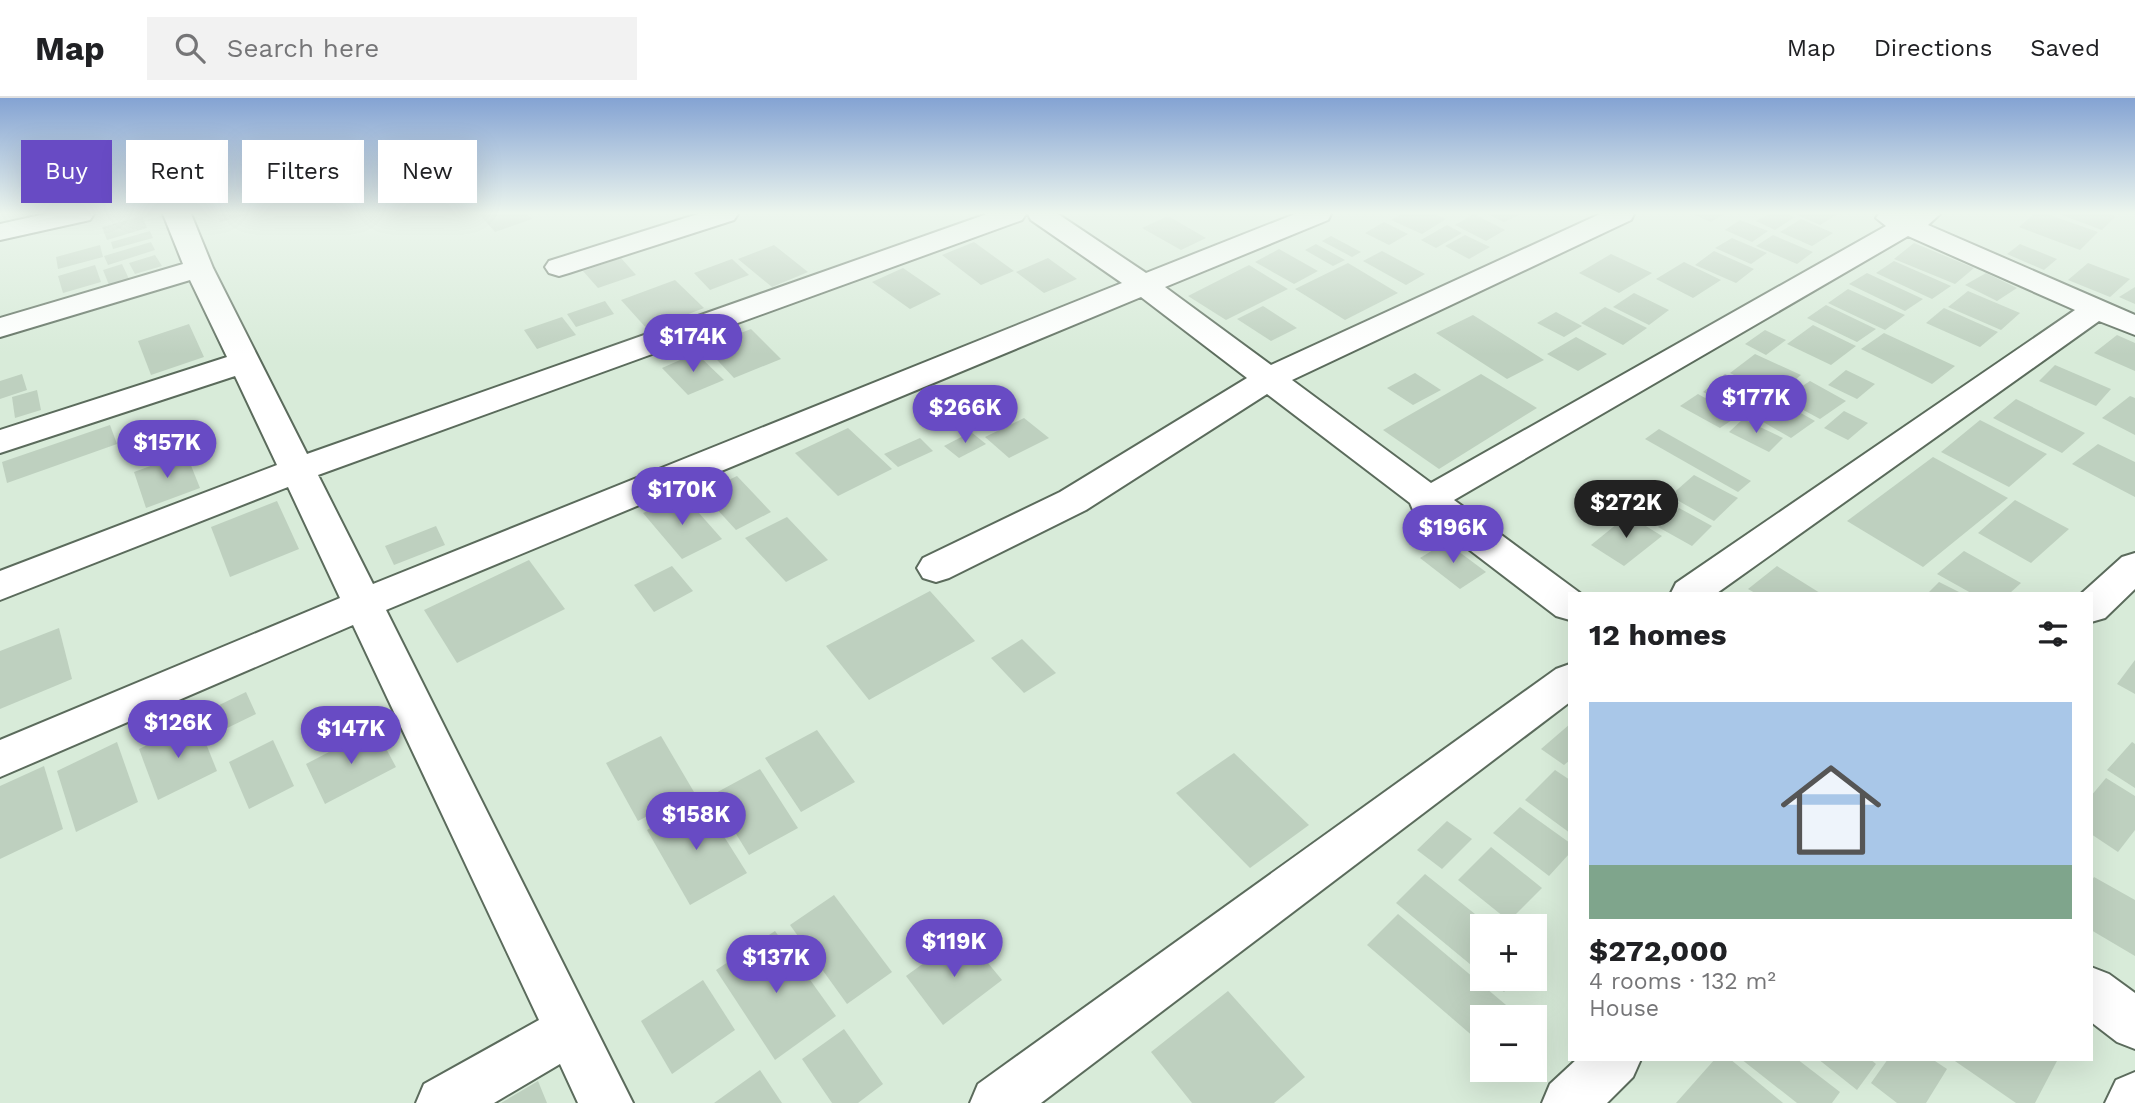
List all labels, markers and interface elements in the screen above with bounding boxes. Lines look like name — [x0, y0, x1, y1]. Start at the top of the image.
search box — [147, 17, 637, 80]
text: Map — [35, 29, 105, 68]
icon: search — [171, 29, 209, 67]
text: Search here — [227, 33, 379, 63]
text: Map — [1787, 34, 1836, 62]
text: Directions — [1874, 34, 1992, 62]
text: Saved — [2030, 34, 2100, 62]
chip: Buy — [21, 140, 112, 203]
chip: Rent — [126, 140, 228, 203]
chip: Filters — [242, 140, 364, 203]
chip: New — [378, 140, 477, 203]
pin: $174K — [644, 314, 742, 374]
text: $174K — [659, 323, 727, 350]
pin: $177K — [1707, 376, 1805, 435]
text: $177K — [1722, 384, 1790, 411]
pin: $266K — [916, 386, 1014, 445]
text: $266K — [929, 394, 1001, 421]
pin: $157K — [118, 420, 216, 480]
text: $157K — [133, 429, 201, 456]
pin: $170K — [633, 468, 731, 527]
text: $170K — [648, 476, 716, 503]
pin: $272K — [1577, 480, 1675, 540]
text: $272K — [1590, 489, 1662, 516]
pin: $196K — [1404, 505, 1502, 565]
text: $196K — [1419, 514, 1487, 541]
icon: filters — [2034, 615, 2072, 653]
text: 12 homes — [1589, 617, 1727, 652]
pin: $126K — [129, 700, 227, 760]
pin: $147K — [302, 706, 400, 766]
text: $126K — [144, 709, 212, 736]
text: $147K — [317, 715, 385, 742]
icon: home — [1768, 747, 1894, 873]
pin: $158K — [647, 792, 745, 852]
text: $158K — [662, 801, 730, 828]
map controls — [1470, 914, 1547, 1082]
button: + — [1470, 914, 1547, 991]
pin: $119K — [905, 920, 1003, 979]
text: $119K — [922, 928, 986, 955]
text: $272,000 — [1589, 933, 1728, 968]
pin: $137K — [727, 936, 825, 995]
text: $137K — [742, 944, 810, 971]
text: 4 rooms · 132 m² — [1589, 968, 1776, 995]
text: House — [1589, 995, 1659, 1022]
button: − — [1470, 1005, 1547, 1082]

